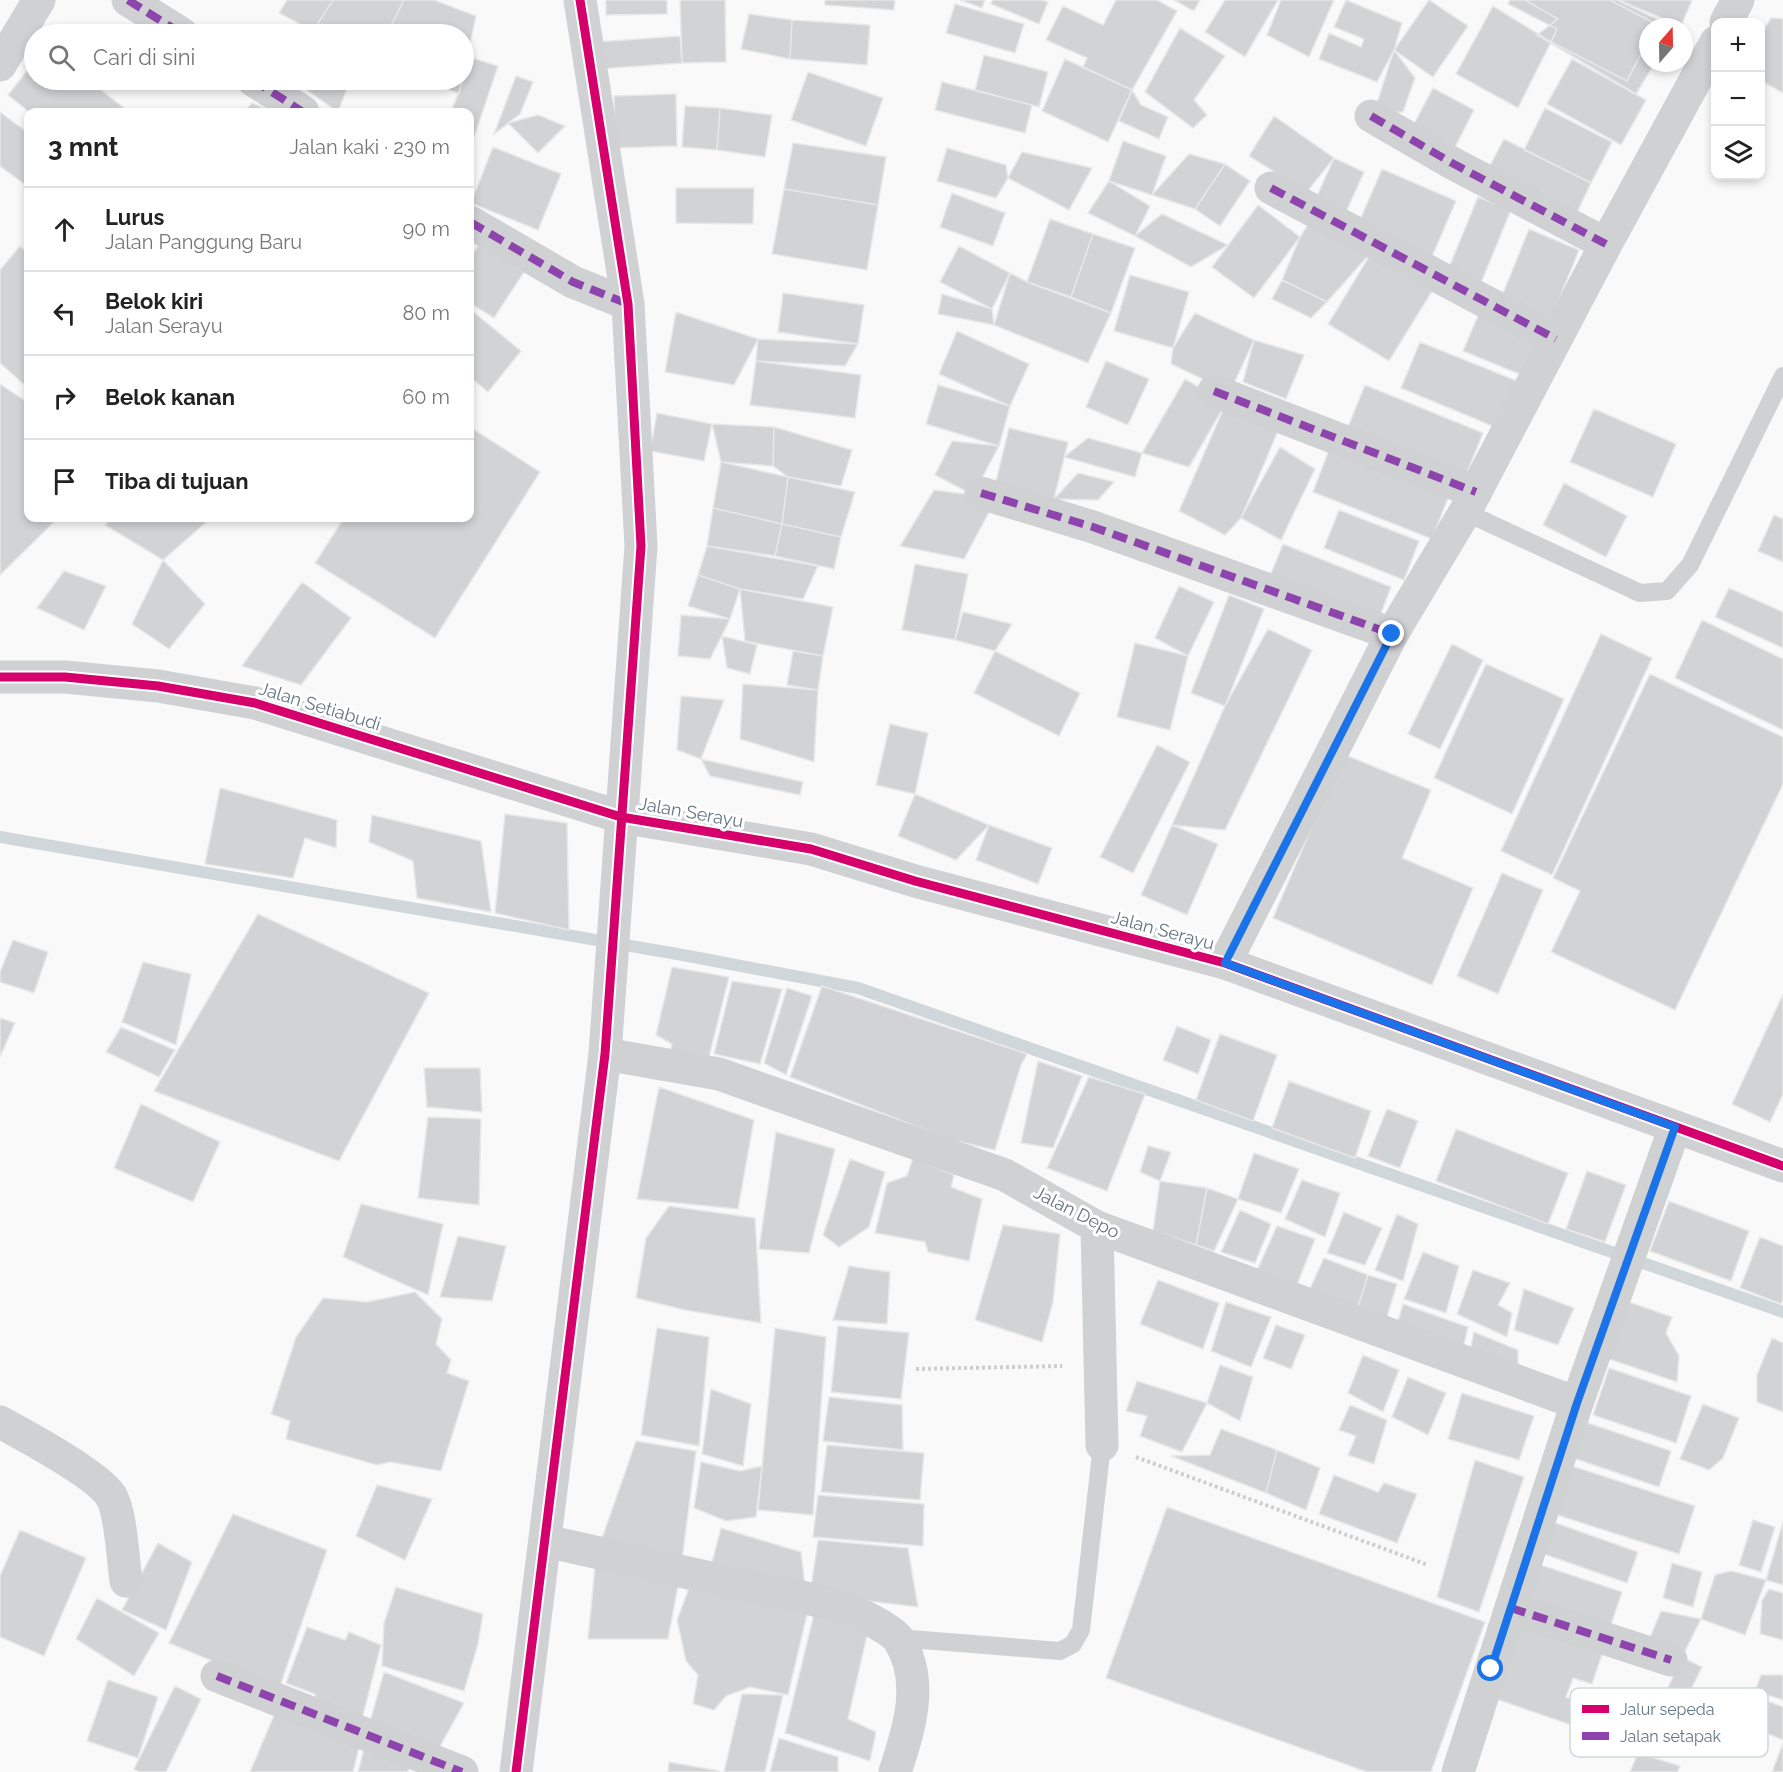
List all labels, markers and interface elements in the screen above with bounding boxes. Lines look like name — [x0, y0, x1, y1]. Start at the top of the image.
north arrow — [1639, 18, 1693, 72]
map controls — [1711, 18, 1765, 180]
button: + — [1711, 18, 1765, 72]
search box — [24, 24, 474, 90]
icon: search — [45, 41, 78, 74]
text: Cari di sini — [93, 44, 195, 70]
button: − — [1711, 72, 1765, 126]
button: layers — [1711, 126, 1765, 180]
text: 3 mnt — [48, 132, 119, 162]
text: Jalan kaki · 230 m — [289, 135, 450, 159]
text: Lurus — [105, 204, 164, 230]
icon: ahead — [48, 213, 81, 246]
text: 90 m — [403, 217, 450, 241]
text: Jalan Panggung Baru — [105, 230, 302, 254]
text: Belok kiri — [105, 288, 203, 314]
icon: left — [48, 297, 81, 330]
text: 80 m — [402, 301, 450, 325]
text: Jalan Serayu — [105, 314, 223, 338]
icon: right — [48, 381, 81, 414]
text: Belok kanan — [105, 384, 235, 410]
text: 60 m — [402, 385, 450, 409]
icon: arrive — [48, 465, 81, 498]
text: Tiba di tujuan — [105, 468, 248, 494]
route end — [1378, 620, 1404, 646]
street label: Jalan Setiabudi — [257, 678, 383, 734]
street label: Jalan Serayu — [637, 792, 745, 832]
street label: Jalan Serayu — [1109, 906, 1217, 954]
street label: Jalan Depo — [1031, 1181, 1124, 1243]
route start — [1477, 1655, 1503, 1681]
legend — [1570, 1688, 1768, 1757]
text: Jalur sepeda — [1620, 1700, 1715, 1719]
text: Jalan setapak — [1620, 1727, 1721, 1746]

